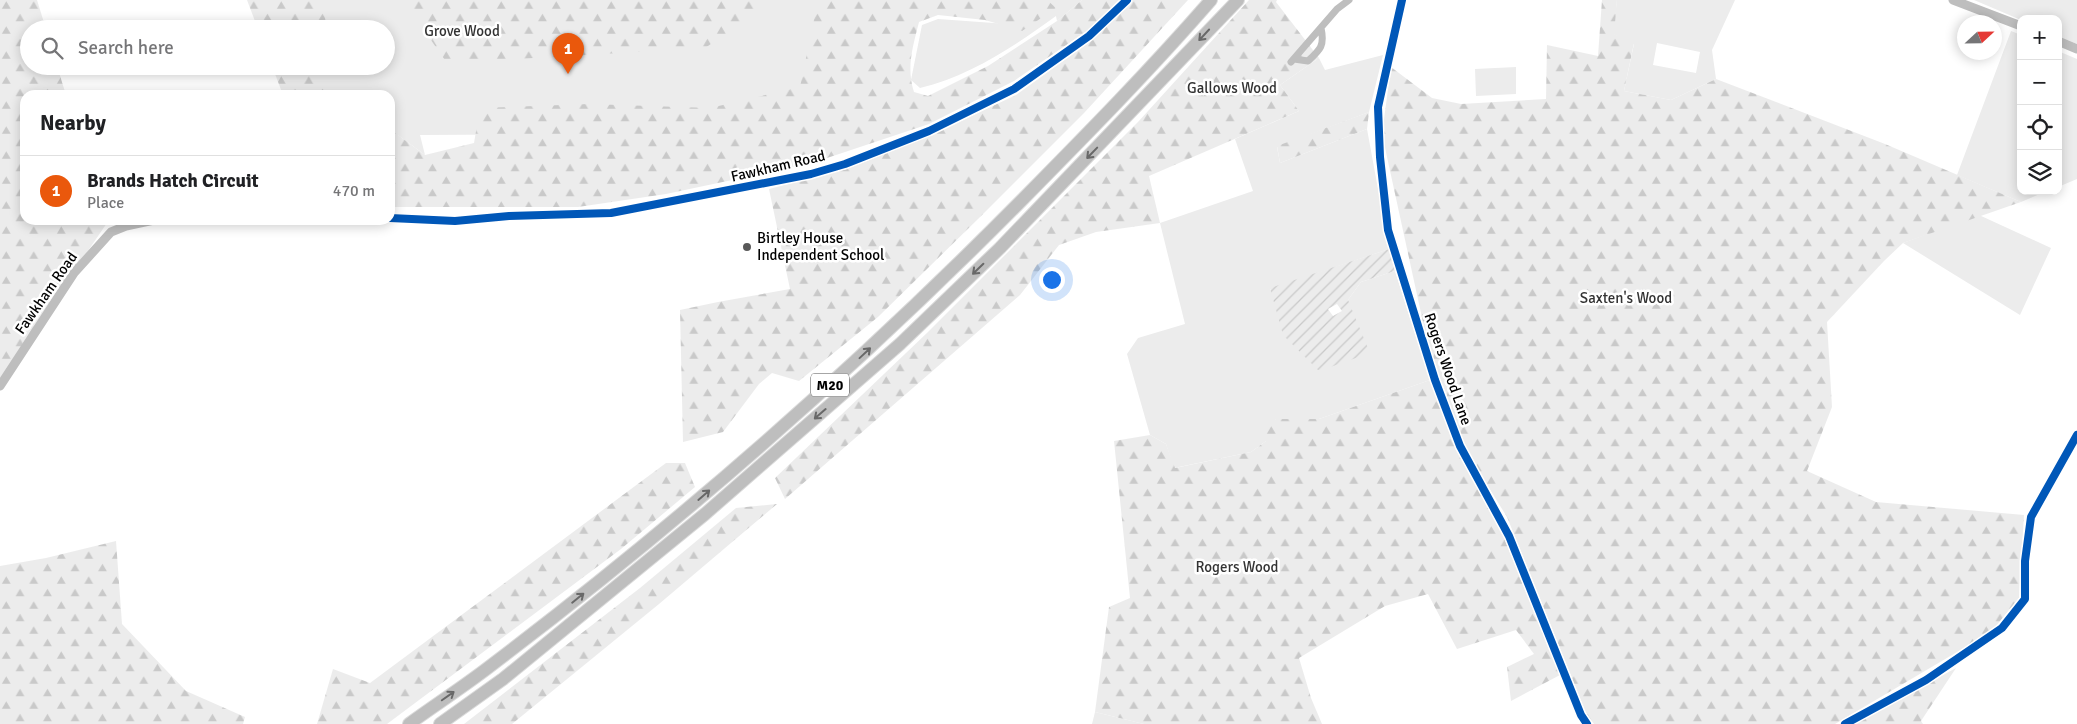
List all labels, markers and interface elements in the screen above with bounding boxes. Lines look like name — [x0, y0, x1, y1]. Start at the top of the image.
north arrow — [1957, 15, 2002, 60]
map controls — [2017, 15, 2062, 195]
button: + — [2017, 15, 2062, 60]
search box — [20, 20, 395, 75]
park label: Grove Wood — [424, 22, 500, 40]
one-way arrow — [1198, 29, 1210, 42]
pin: 1 — [552, 33, 584, 74]
icon: search — [38, 34, 66, 62]
text: Search here — [78, 36, 174, 60]
button: − — [2017, 60, 2062, 105]
park label: Gallows Wood — [1187, 79, 1277, 97]
button: locate — [2017, 105, 2062, 150]
text: Nearby — [40, 110, 106, 136]
street label: Fawkham Road — [729, 146, 827, 186]
one-way arrow — [1086, 147, 1098, 159]
button: layers — [2017, 150, 2062, 195]
text: Brands Hatch Circuit — [87, 169, 259, 193]
text: 1 — [52, 181, 60, 201]
text: 470 m — [333, 181, 375, 201]
text: Place — [87, 193, 124, 213]
place label: Birtley House Independent School — [757, 229, 884, 264]
marker: Birtley House Independent School — [741, 241, 753, 253]
street label: Fawkham Road — [11, 248, 81, 338]
one-way arrow — [972, 263, 984, 275]
your location — [1039, 267, 1065, 293]
park label: Saxten's Wood — [1580, 289, 1672, 307]
street label: Rogers Wood Lane — [1420, 311, 1476, 427]
one-way arrow — [859, 347, 871, 359]
road number: M20 — [811, 374, 849, 396]
one-way arrow — [813, 408, 826, 420]
one-way arrow — [698, 490, 711, 501]
park label: Rogers Wood — [1195, 558, 1279, 576]
one-way arrow — [571, 592, 584, 603]
one-way arrow — [441, 691, 455, 701]

